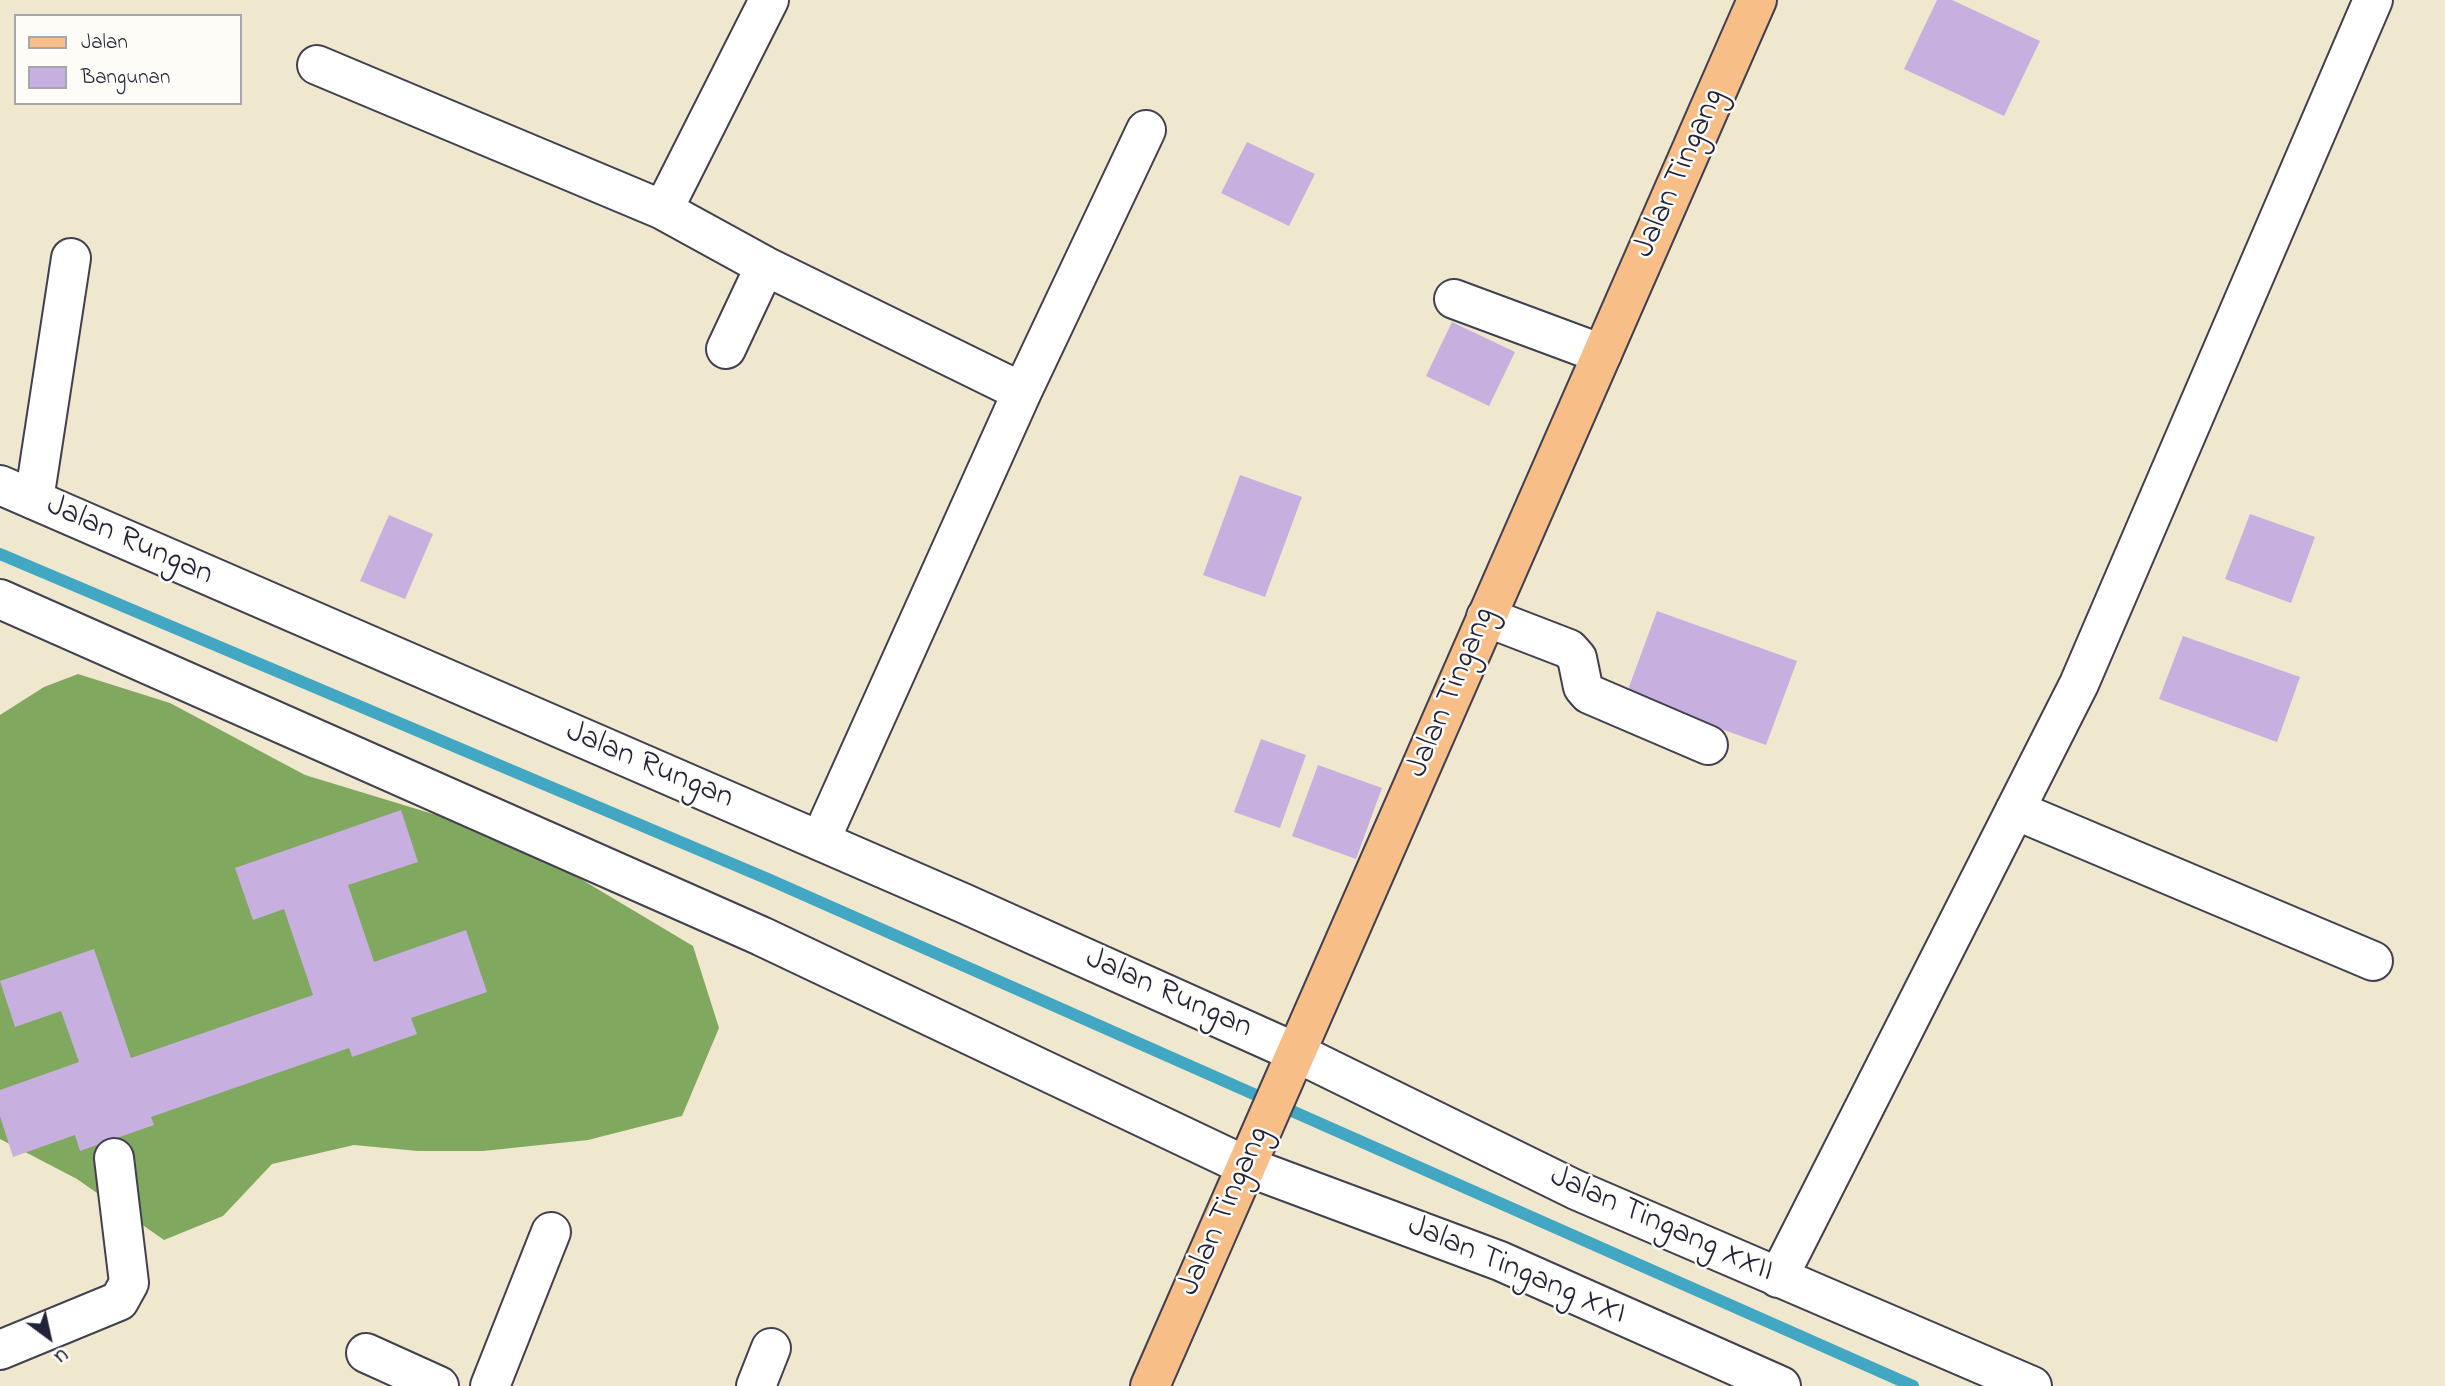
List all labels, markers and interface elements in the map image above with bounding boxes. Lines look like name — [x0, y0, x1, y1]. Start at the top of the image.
legend — [14, 14, 242, 105]
text: Jalan — [81, 28, 128, 58]
text: Bangunan — [81, 63, 170, 93]
street label: Jalan Tingang — [1627, 83, 1735, 265]
street label: Jalan Rungan — [40, 488, 218, 596]
street label: Jalan Tingang — [1400, 602, 1506, 784]
street label: Jalan Rungan — [559, 714, 739, 820]
street label: Jalan Rungan — [1079, 941, 1257, 1049]
street label: Jalan Tingang — [1172, 1121, 1280, 1303]
street label: Jalan Tingang XXII — [1543, 1159, 1779, 1293]
street label: Jalan Tingang XXI — [1401, 1209, 1631, 1335]
north arrow — [14, 1302, 84, 1372]
text: U — [48, 1340, 73, 1370]

